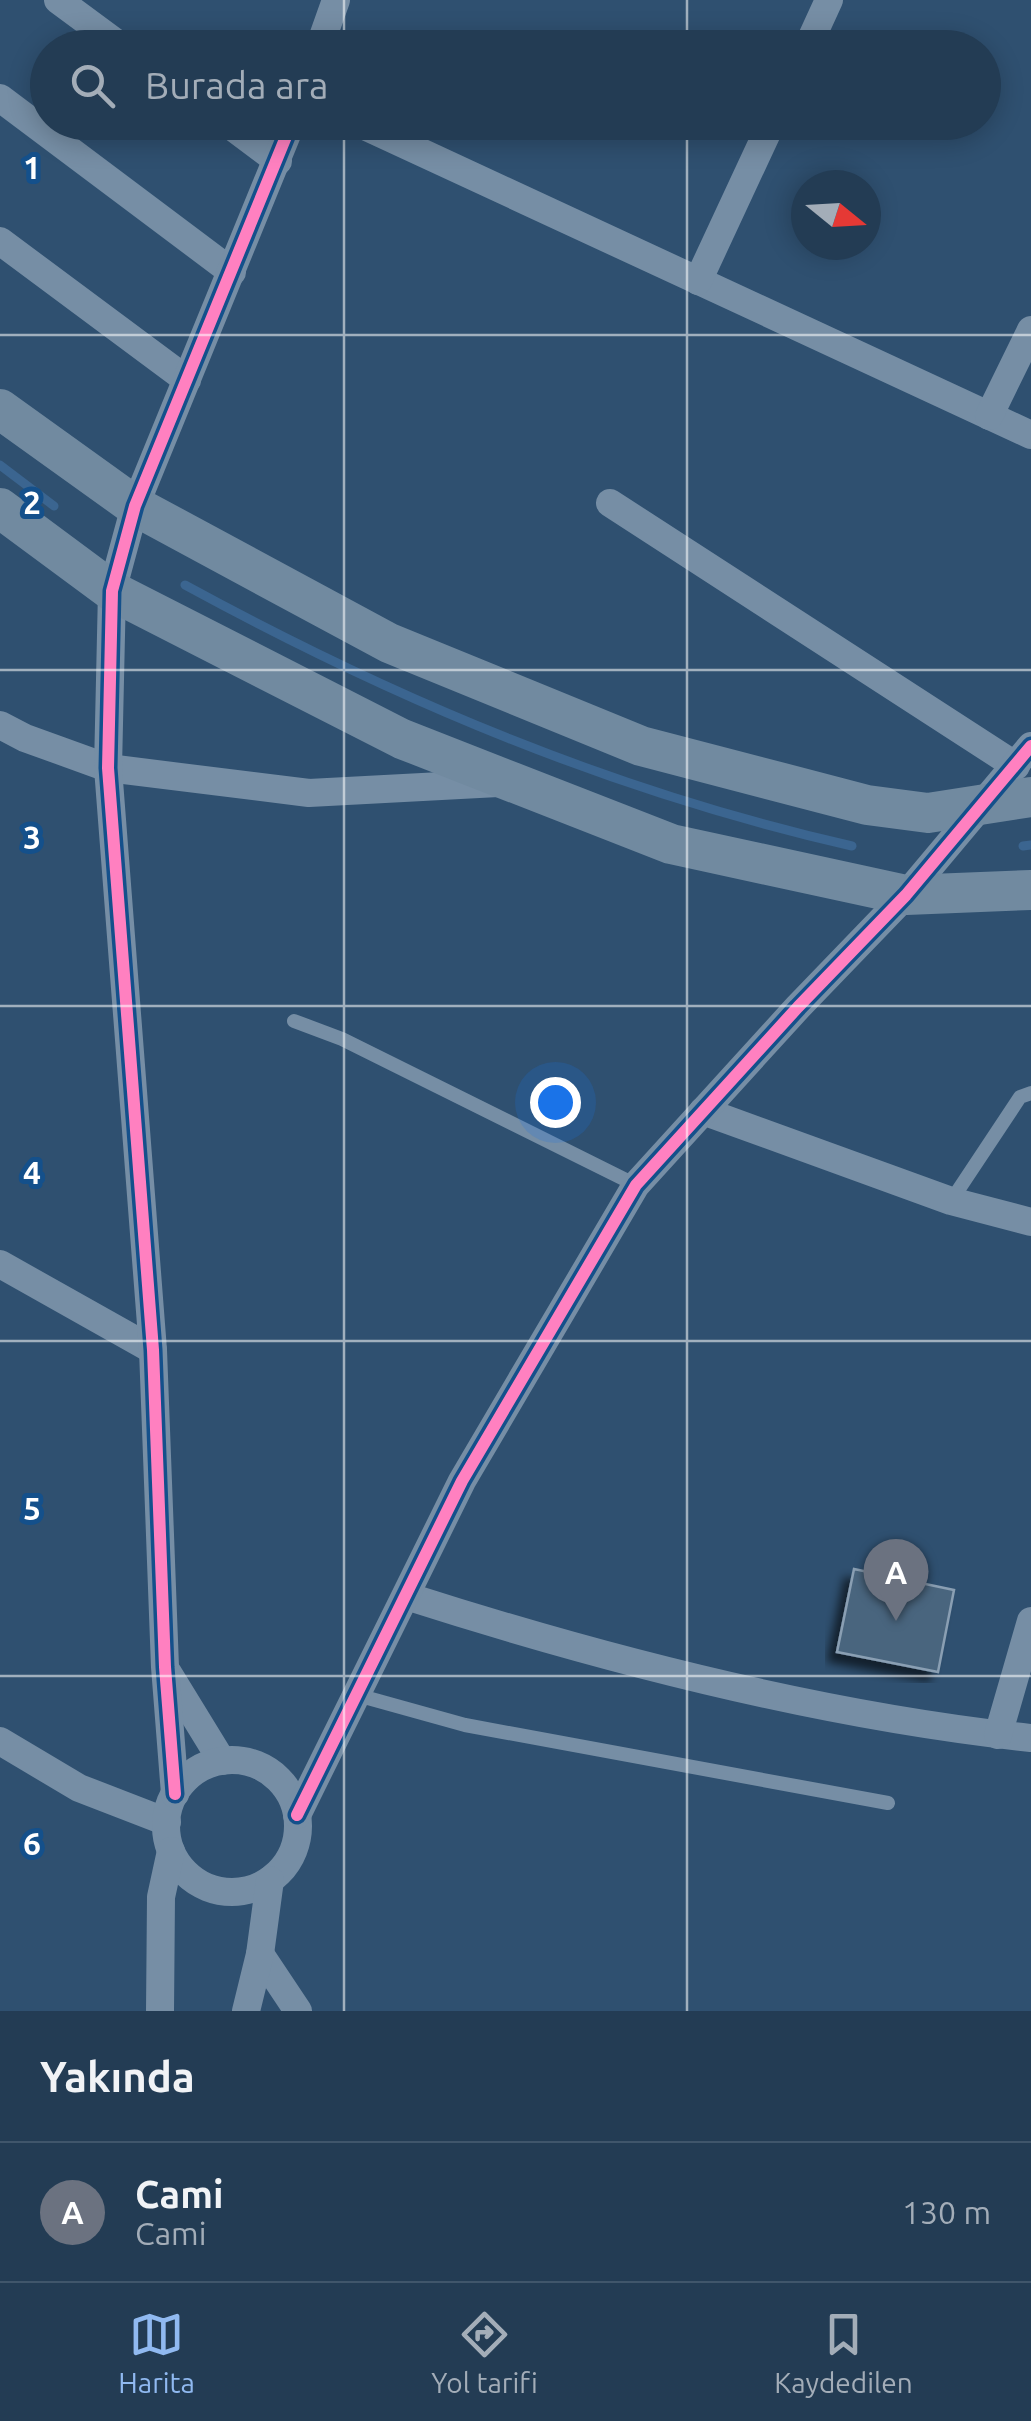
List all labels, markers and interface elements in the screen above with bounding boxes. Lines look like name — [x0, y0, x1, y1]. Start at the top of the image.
search box — [30, 30, 1001, 140]
icon: search — [65, 58, 120, 113]
text: Burada ara — [145, 64, 329, 106]
text: 1 — [23, 149, 41, 185]
north arrow — [791, 170, 881, 260]
text: 2 — [23, 484, 41, 520]
text: 3 — [23, 819, 41, 855]
your location — [530, 1077, 581, 1128]
text: 4 — [23, 1154, 41, 1190]
text: 5 — [23, 1490, 41, 1526]
pin: A — [864, 1538, 928, 1621]
text: 6 — [23, 1825, 41, 1861]
text: Yakında — [40, 2053, 195, 2100]
text: Cami — [135, 2173, 224, 2215]
text: A — [61, 2194, 84, 2230]
text: 130 m — [902, 2194, 991, 2230]
text: Cami — [135, 2215, 207, 2251]
tab: Harita — [118, 2307, 195, 2398]
tab: Yol tarifi — [431, 2307, 538, 2398]
tab: Kaydedilen — [774, 2307, 913, 2398]

